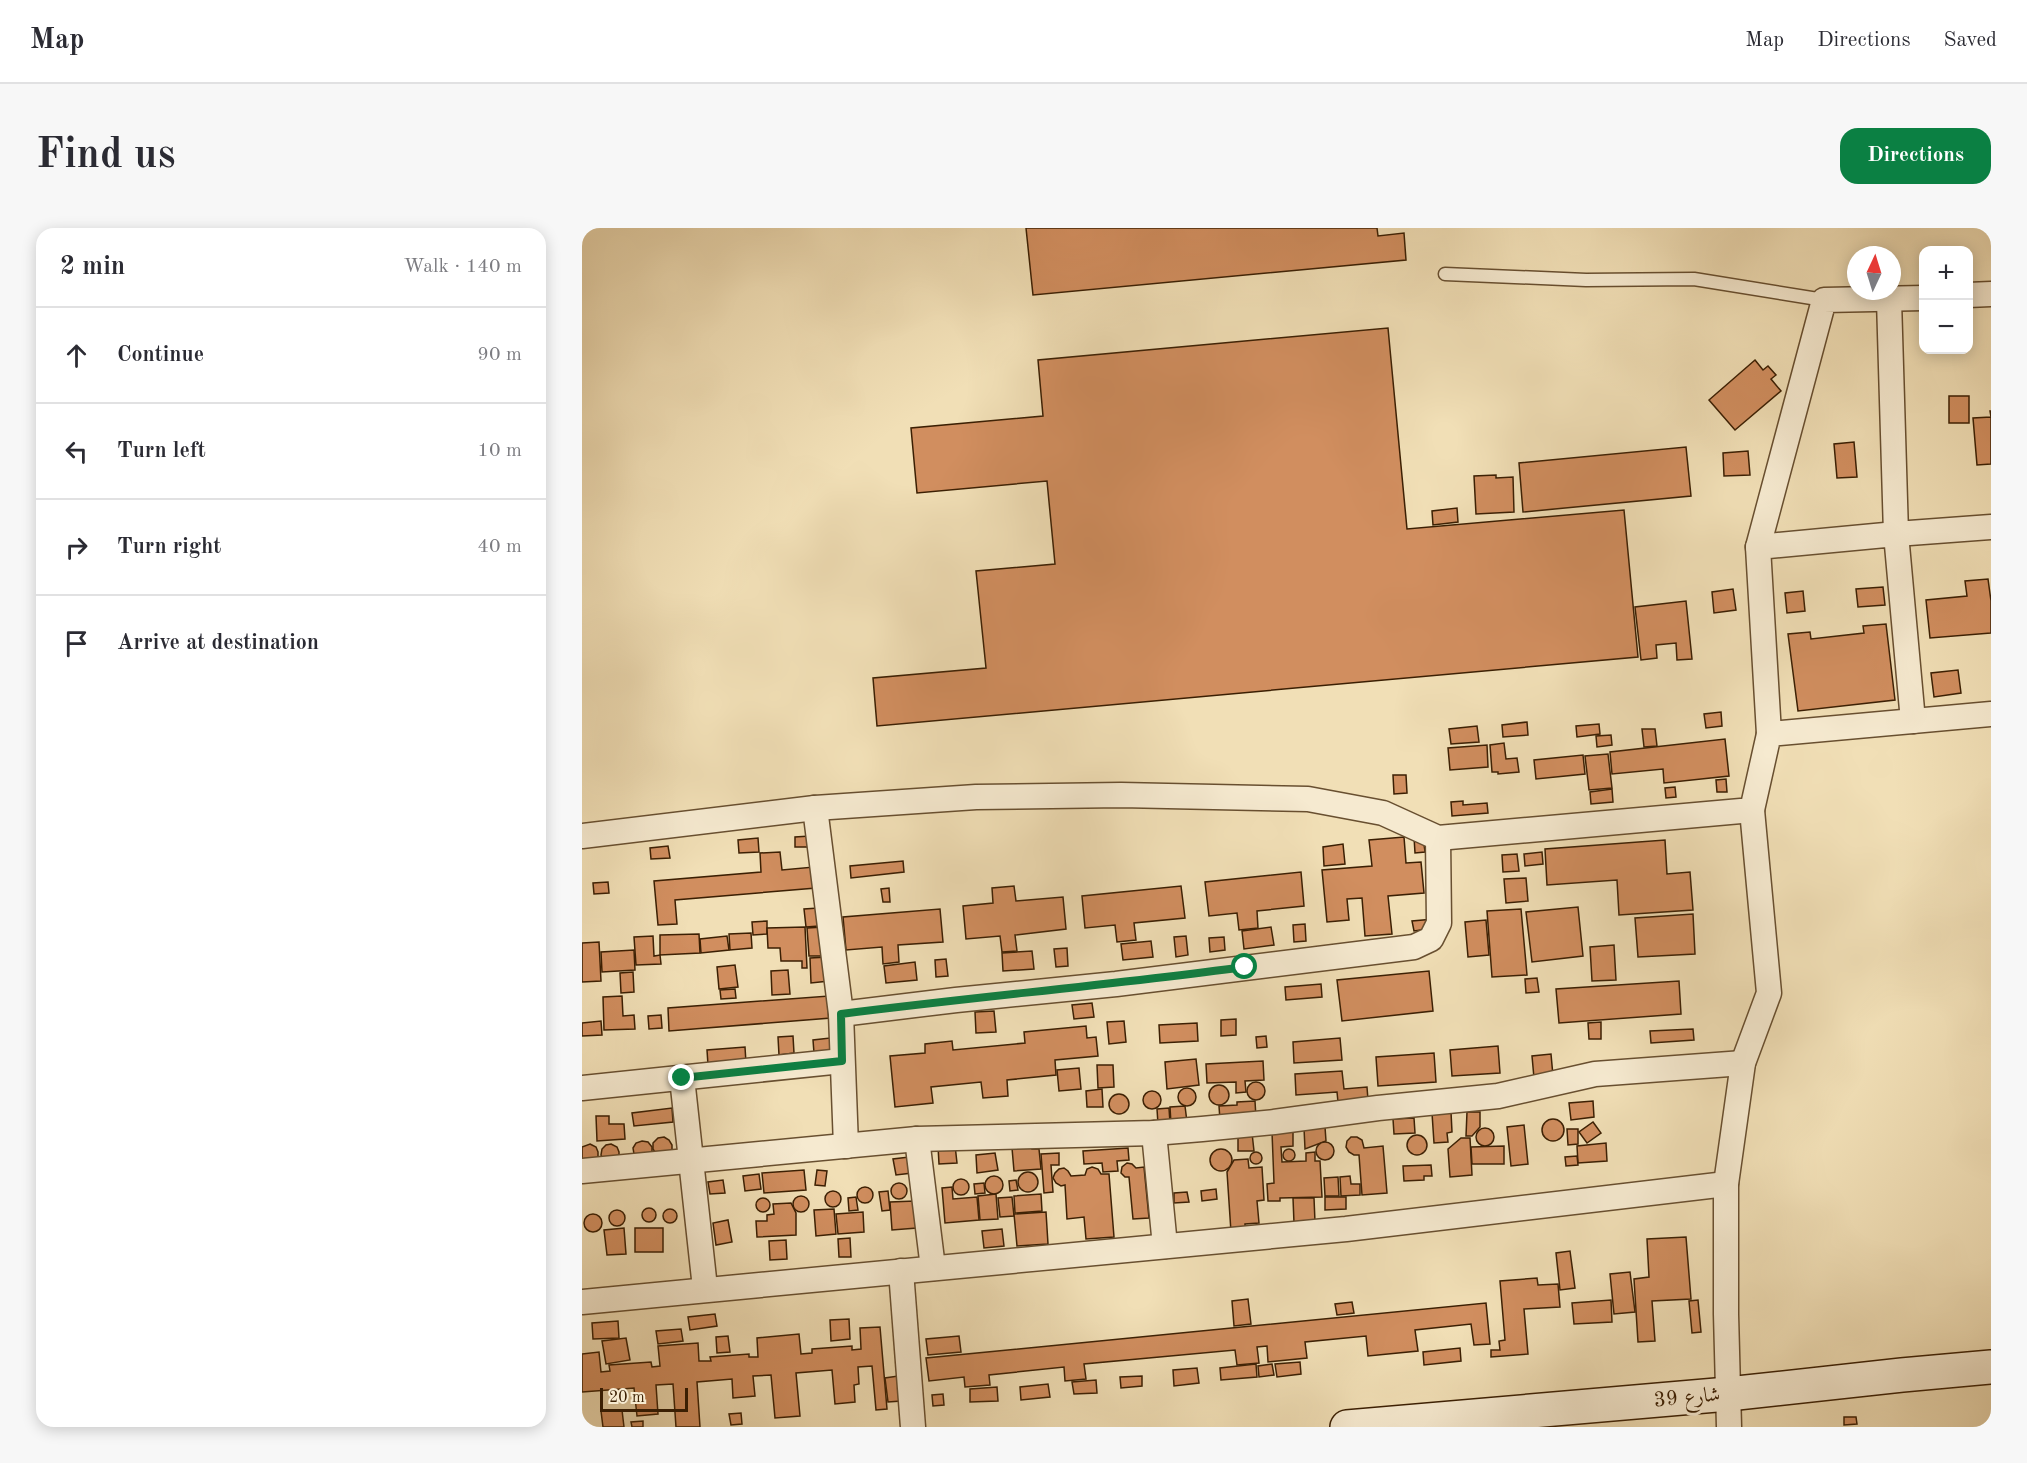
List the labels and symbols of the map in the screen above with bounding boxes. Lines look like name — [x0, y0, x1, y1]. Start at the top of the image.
north arrow — [1847, 246, 1901, 300]
route start — [1231, 953, 1257, 979]
route end — [668, 1064, 694, 1090]
scale bar — [600, 1385, 688, 1412]
street label: شارع 39 — [1653, 1385, 1722, 1417]

